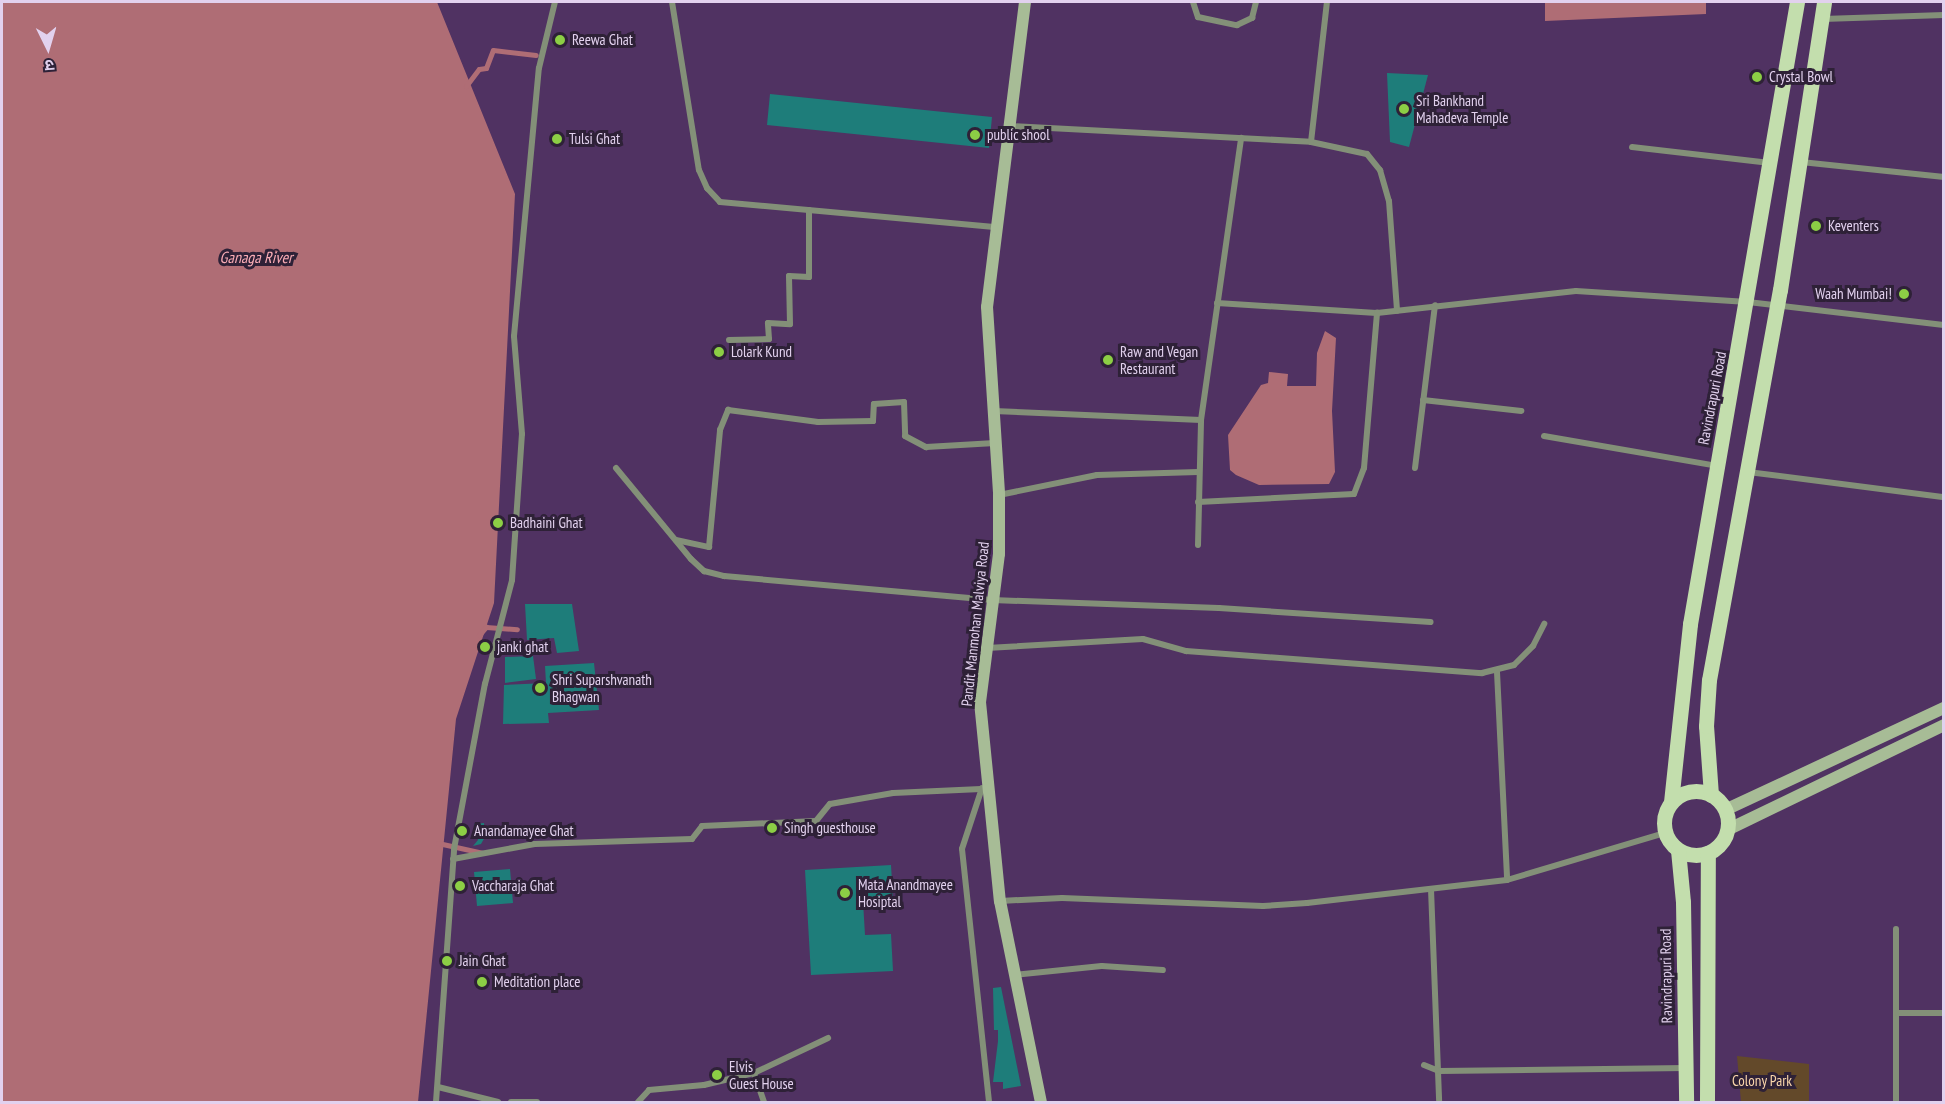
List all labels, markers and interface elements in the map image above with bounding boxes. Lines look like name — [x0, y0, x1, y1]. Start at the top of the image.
north arrow — [18, 18, 78, 78]
place label: Reewa Ghat — [572, 31, 633, 49]
marker: Reewa Ghat — [553, 33, 567, 47]
text: उ — [44, 56, 55, 76]
place label: Crystal Bowl — [1769, 68, 1833, 86]
marker: Crystal Bowl — [1750, 70, 1764, 84]
place label: Sri Bankhand Mahadeva Temple — [1416, 91, 1509, 126]
marker: Sri Bankhand Mahadeva Temple — [1397, 102, 1411, 116]
place label: public shool — [987, 126, 1050, 144]
marker: public shool — [968, 128, 982, 142]
place label: Tulsi Ghat — [569, 130, 620, 148]
marker: Tulsi Ghat — [550, 132, 564, 146]
place label: Keventers — [1828, 217, 1879, 235]
marker: Keventers — [1809, 219, 1823, 233]
water label: Ganaga River — [220, 247, 292, 267]
place label: Waah Mumbai! — [1815, 285, 1892, 303]
marker: Waah Mumbai! — [1897, 287, 1911, 301]
place label: Raw and Vegan Restaurant — [1120, 342, 1199, 377]
place label: Lolark Kund — [731, 343, 792, 361]
marker: Lolark Kund — [712, 345, 726, 359]
street label: Ravindrapuri Road — [1694, 350, 1730, 446]
marker: Raw and Vegan Restaurant — [1101, 353, 1115, 367]
place label: Badhaini Ghat — [510, 514, 583, 532]
marker: Badhaini Ghat — [491, 516, 505, 530]
street label: Pandit Manmohan Malviya Road — [957, 541, 993, 707]
place label: janki ghat — [497, 638, 548, 656]
marker: janki ghat — [478, 640, 492, 654]
place label: Shri Suparshvanath Bhagwan — [552, 670, 652, 705]
marker: Shri Suparshvanath Bhagwan — [533, 681, 547, 695]
place label: Singh guesthouse — [784, 819, 876, 837]
marker: Singh guesthouse — [765, 821, 779, 835]
place label: Anandamayee Ghat — [474, 822, 574, 840]
marker: Anandamayee Ghat — [455, 824, 469, 838]
place label: Mata Anandmayee Hosiptal — [858, 875, 953, 910]
place label: Vaccharaja Ghat — [472, 877, 554, 895]
marker: Vaccharaja Ghat — [453, 879, 467, 893]
marker: Mata Anandmayee Hosiptal — [836, 884, 854, 902]
street label: Ravindrapuri Road — [1656, 929, 1676, 1023]
place label: Jain Ghat — [459, 952, 506, 970]
marker: Jain Ghat — [440, 954, 454, 968]
place label: Meditation place — [494, 973, 581, 991]
marker: Meditation place — [475, 975, 489, 989]
place label: Elvis Guest House — [729, 1057, 794, 1092]
marker: Elvis Guest House — [710, 1068, 724, 1082]
park label: Colony Park — [1732, 1072, 1792, 1090]

